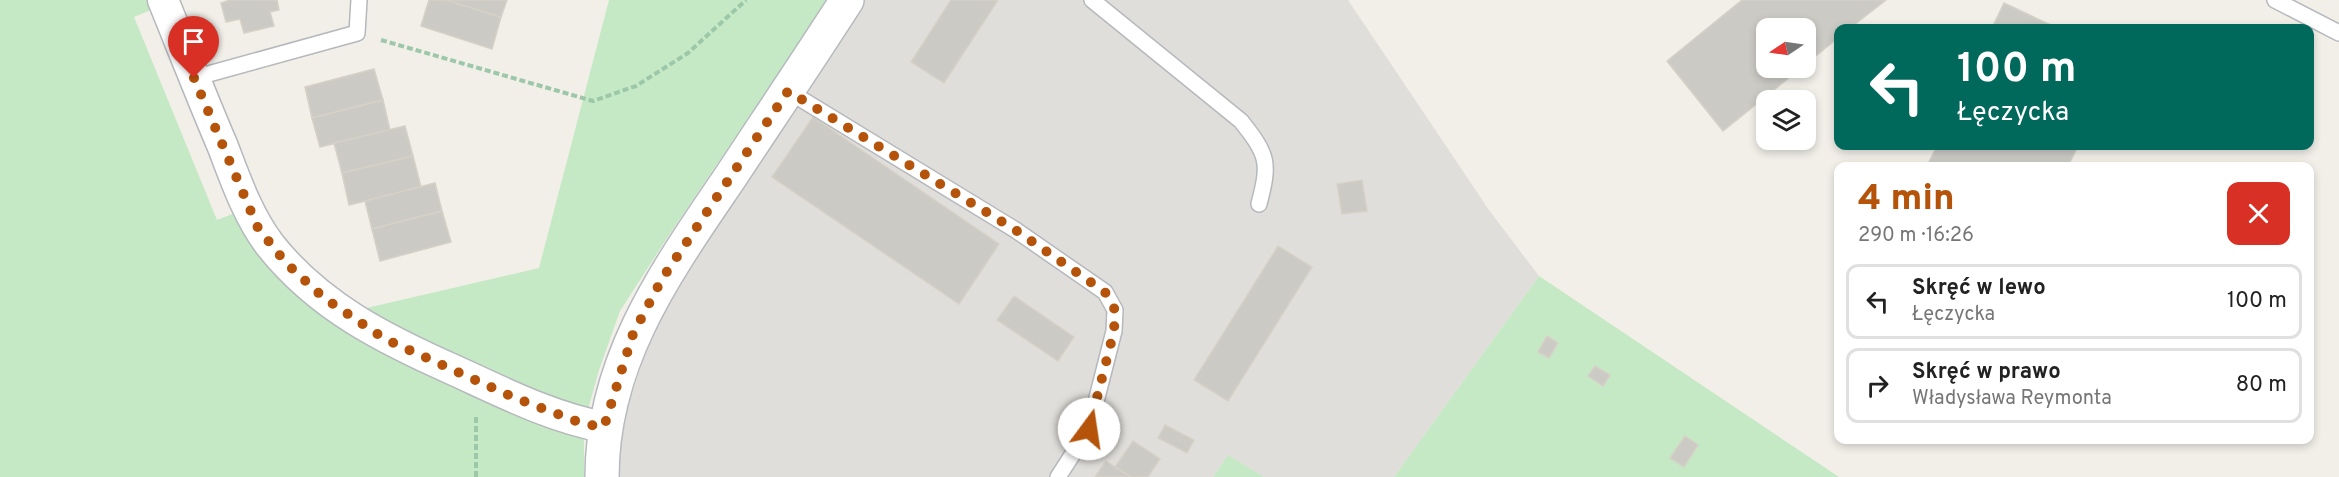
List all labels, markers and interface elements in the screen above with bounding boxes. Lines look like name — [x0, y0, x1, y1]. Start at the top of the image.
pin — [168, 16, 219, 78]
north arrow — [1756, 18, 1816, 78]
map controls — [1756, 18, 1816, 150]
icon: arrive — [177, 25, 210, 58]
text: 100 m — [1957, 44, 2076, 97]
icon: left — [1858, 48, 1936, 126]
button: layers — [1756, 90, 1816, 150]
text: Łęczycka — [1957, 96, 2069, 130]
text: 4 min — [1858, 177, 1955, 223]
button: close — [2227, 182, 2290, 245]
text: 290 m · 16:26 — [1858, 223, 1974, 249]
text: Skręć w lewo — [1912, 275, 2046, 302]
icon: left — [1861, 285, 1894, 318]
text: 100 m — [2227, 288, 2287, 315]
text: Łęczycka — [1912, 302, 1995, 328]
text: Skręć w prawo — [1912, 359, 2061, 386]
icon: right — [1861, 369, 1894, 402]
text: 80 m — [2236, 372, 2287, 399]
text: Władysława Reymonta — [1912, 386, 2112, 412]
position arrow — [1057, 397, 1121, 461]

